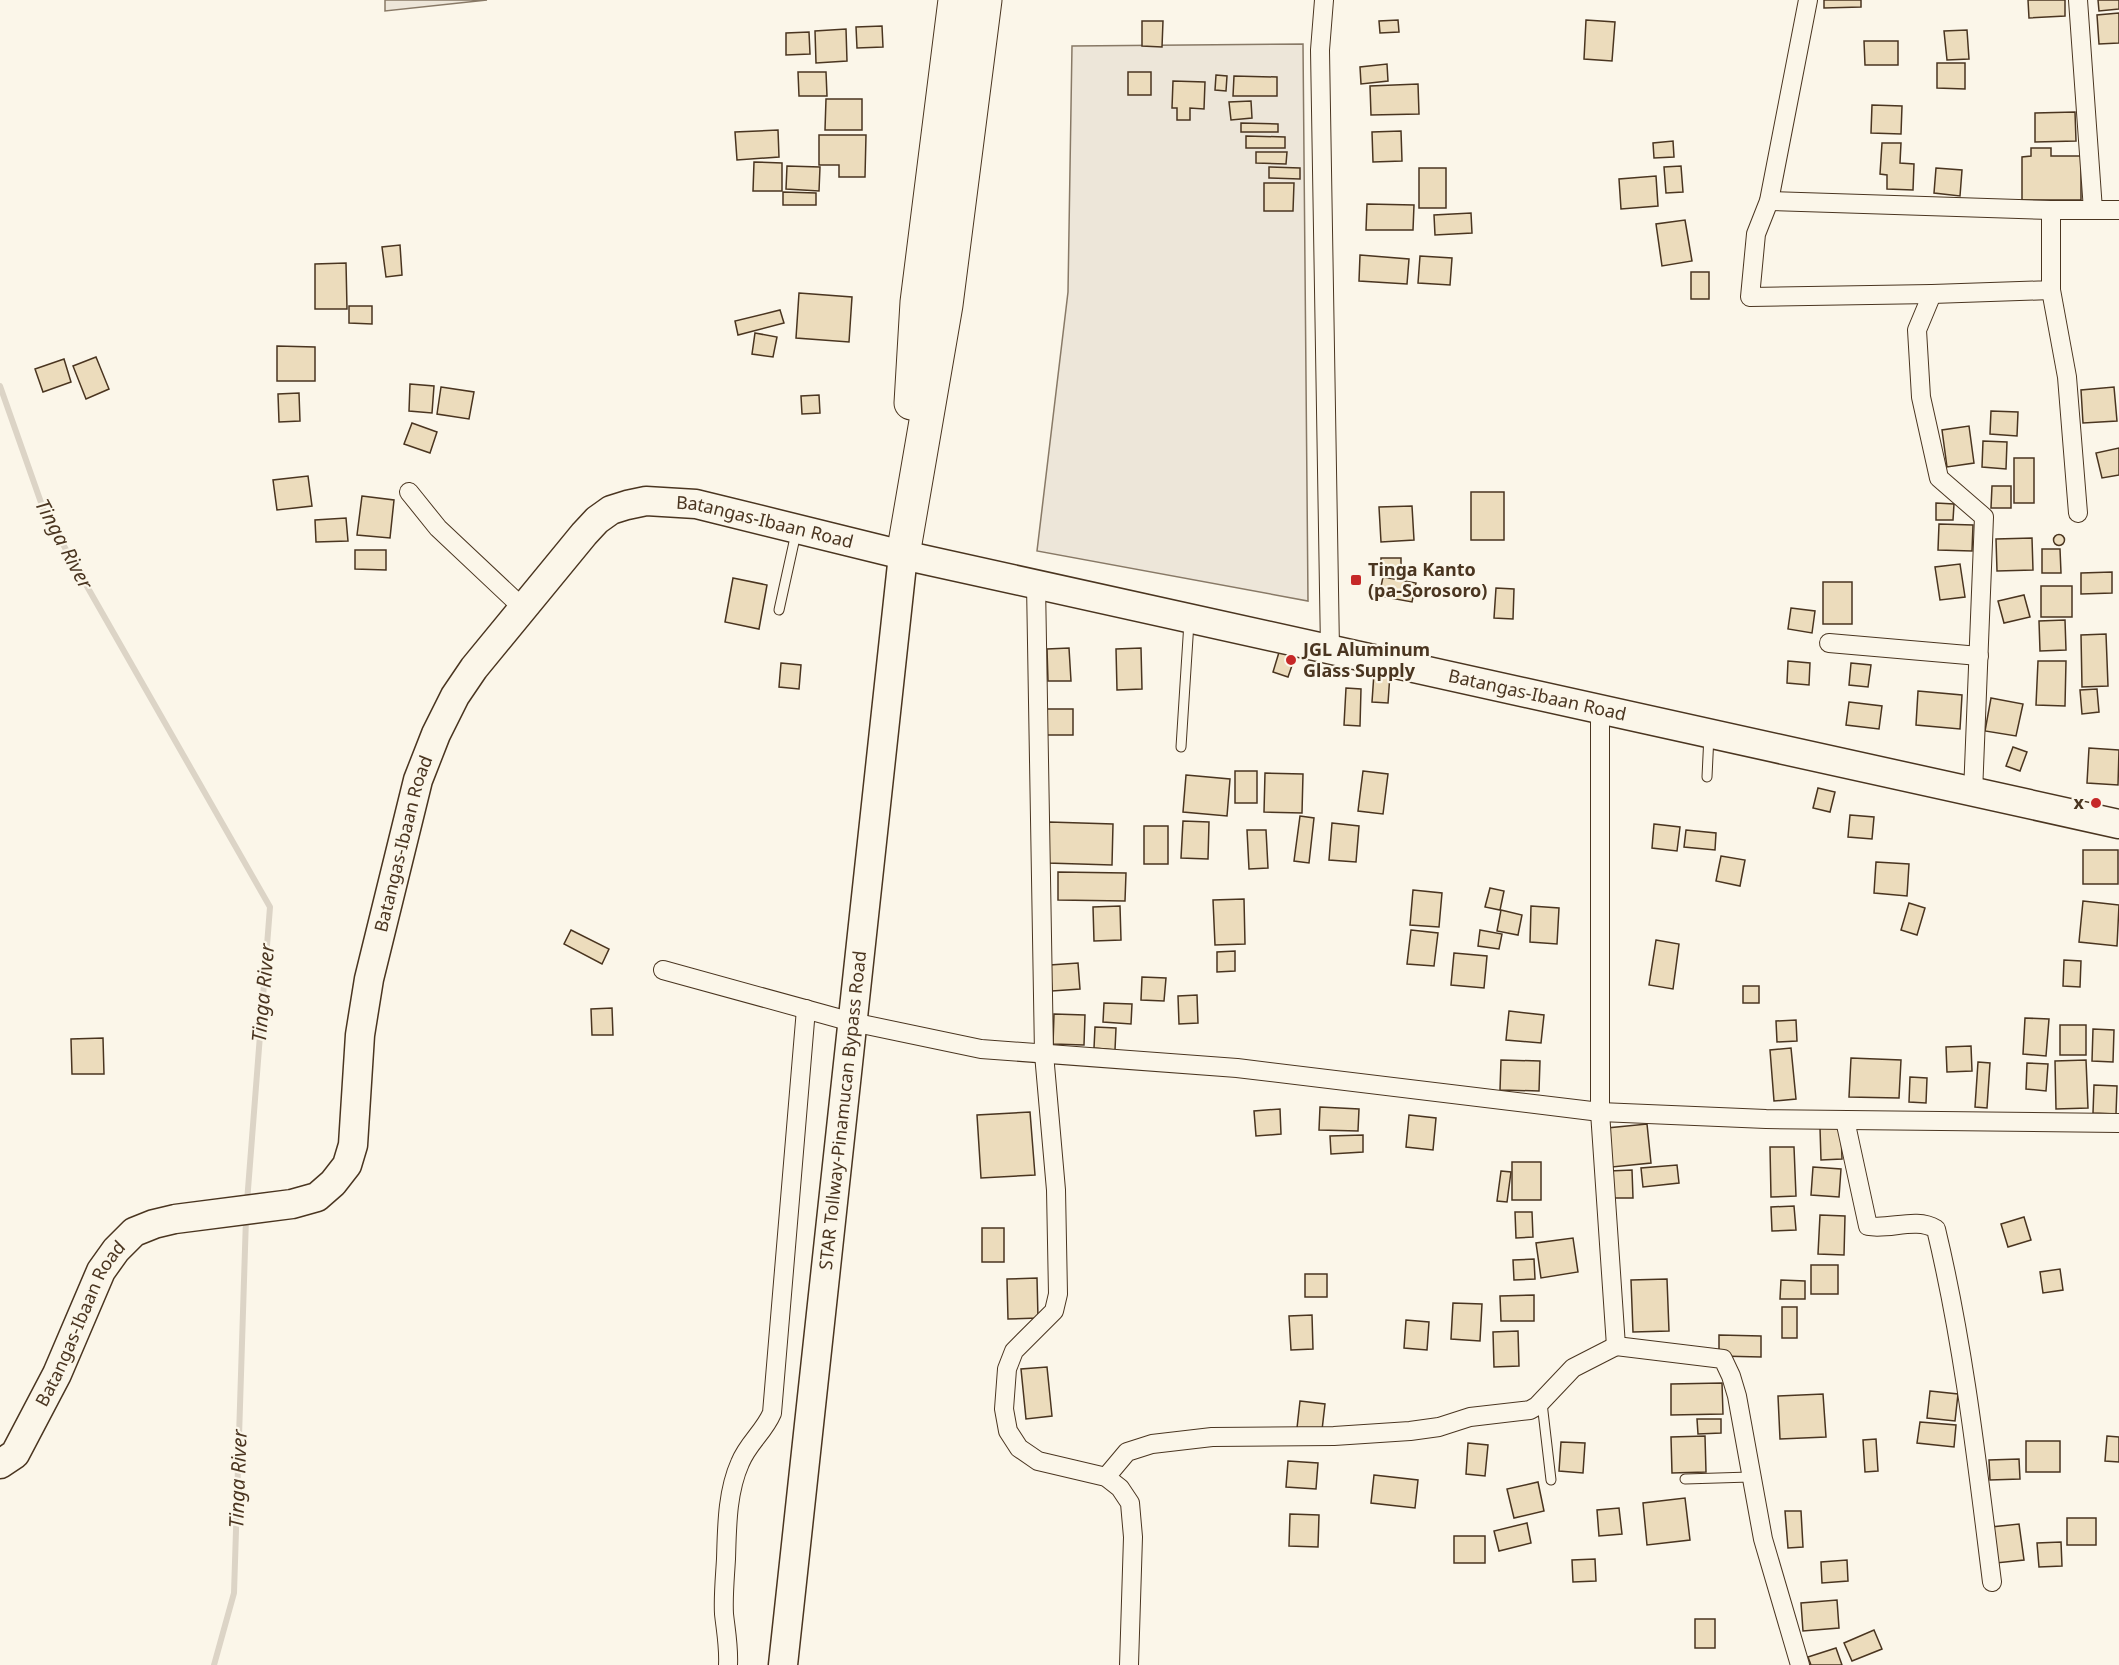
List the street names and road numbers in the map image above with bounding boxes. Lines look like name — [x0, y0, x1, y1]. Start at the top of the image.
street label: Batangas-Ibaan Road — [675, 490, 856, 553]
street label: Batangas-Ibaan Road — [1446, 663, 1629, 726]
street label: Batangas-Ibaan Road — [368, 752, 437, 934]
street label: STAR Tollway-Pinamucan Bypass Road — [813, 949, 871, 1271]
street label: Batangas-Ibaan Road — [29, 1235, 130, 1410]

